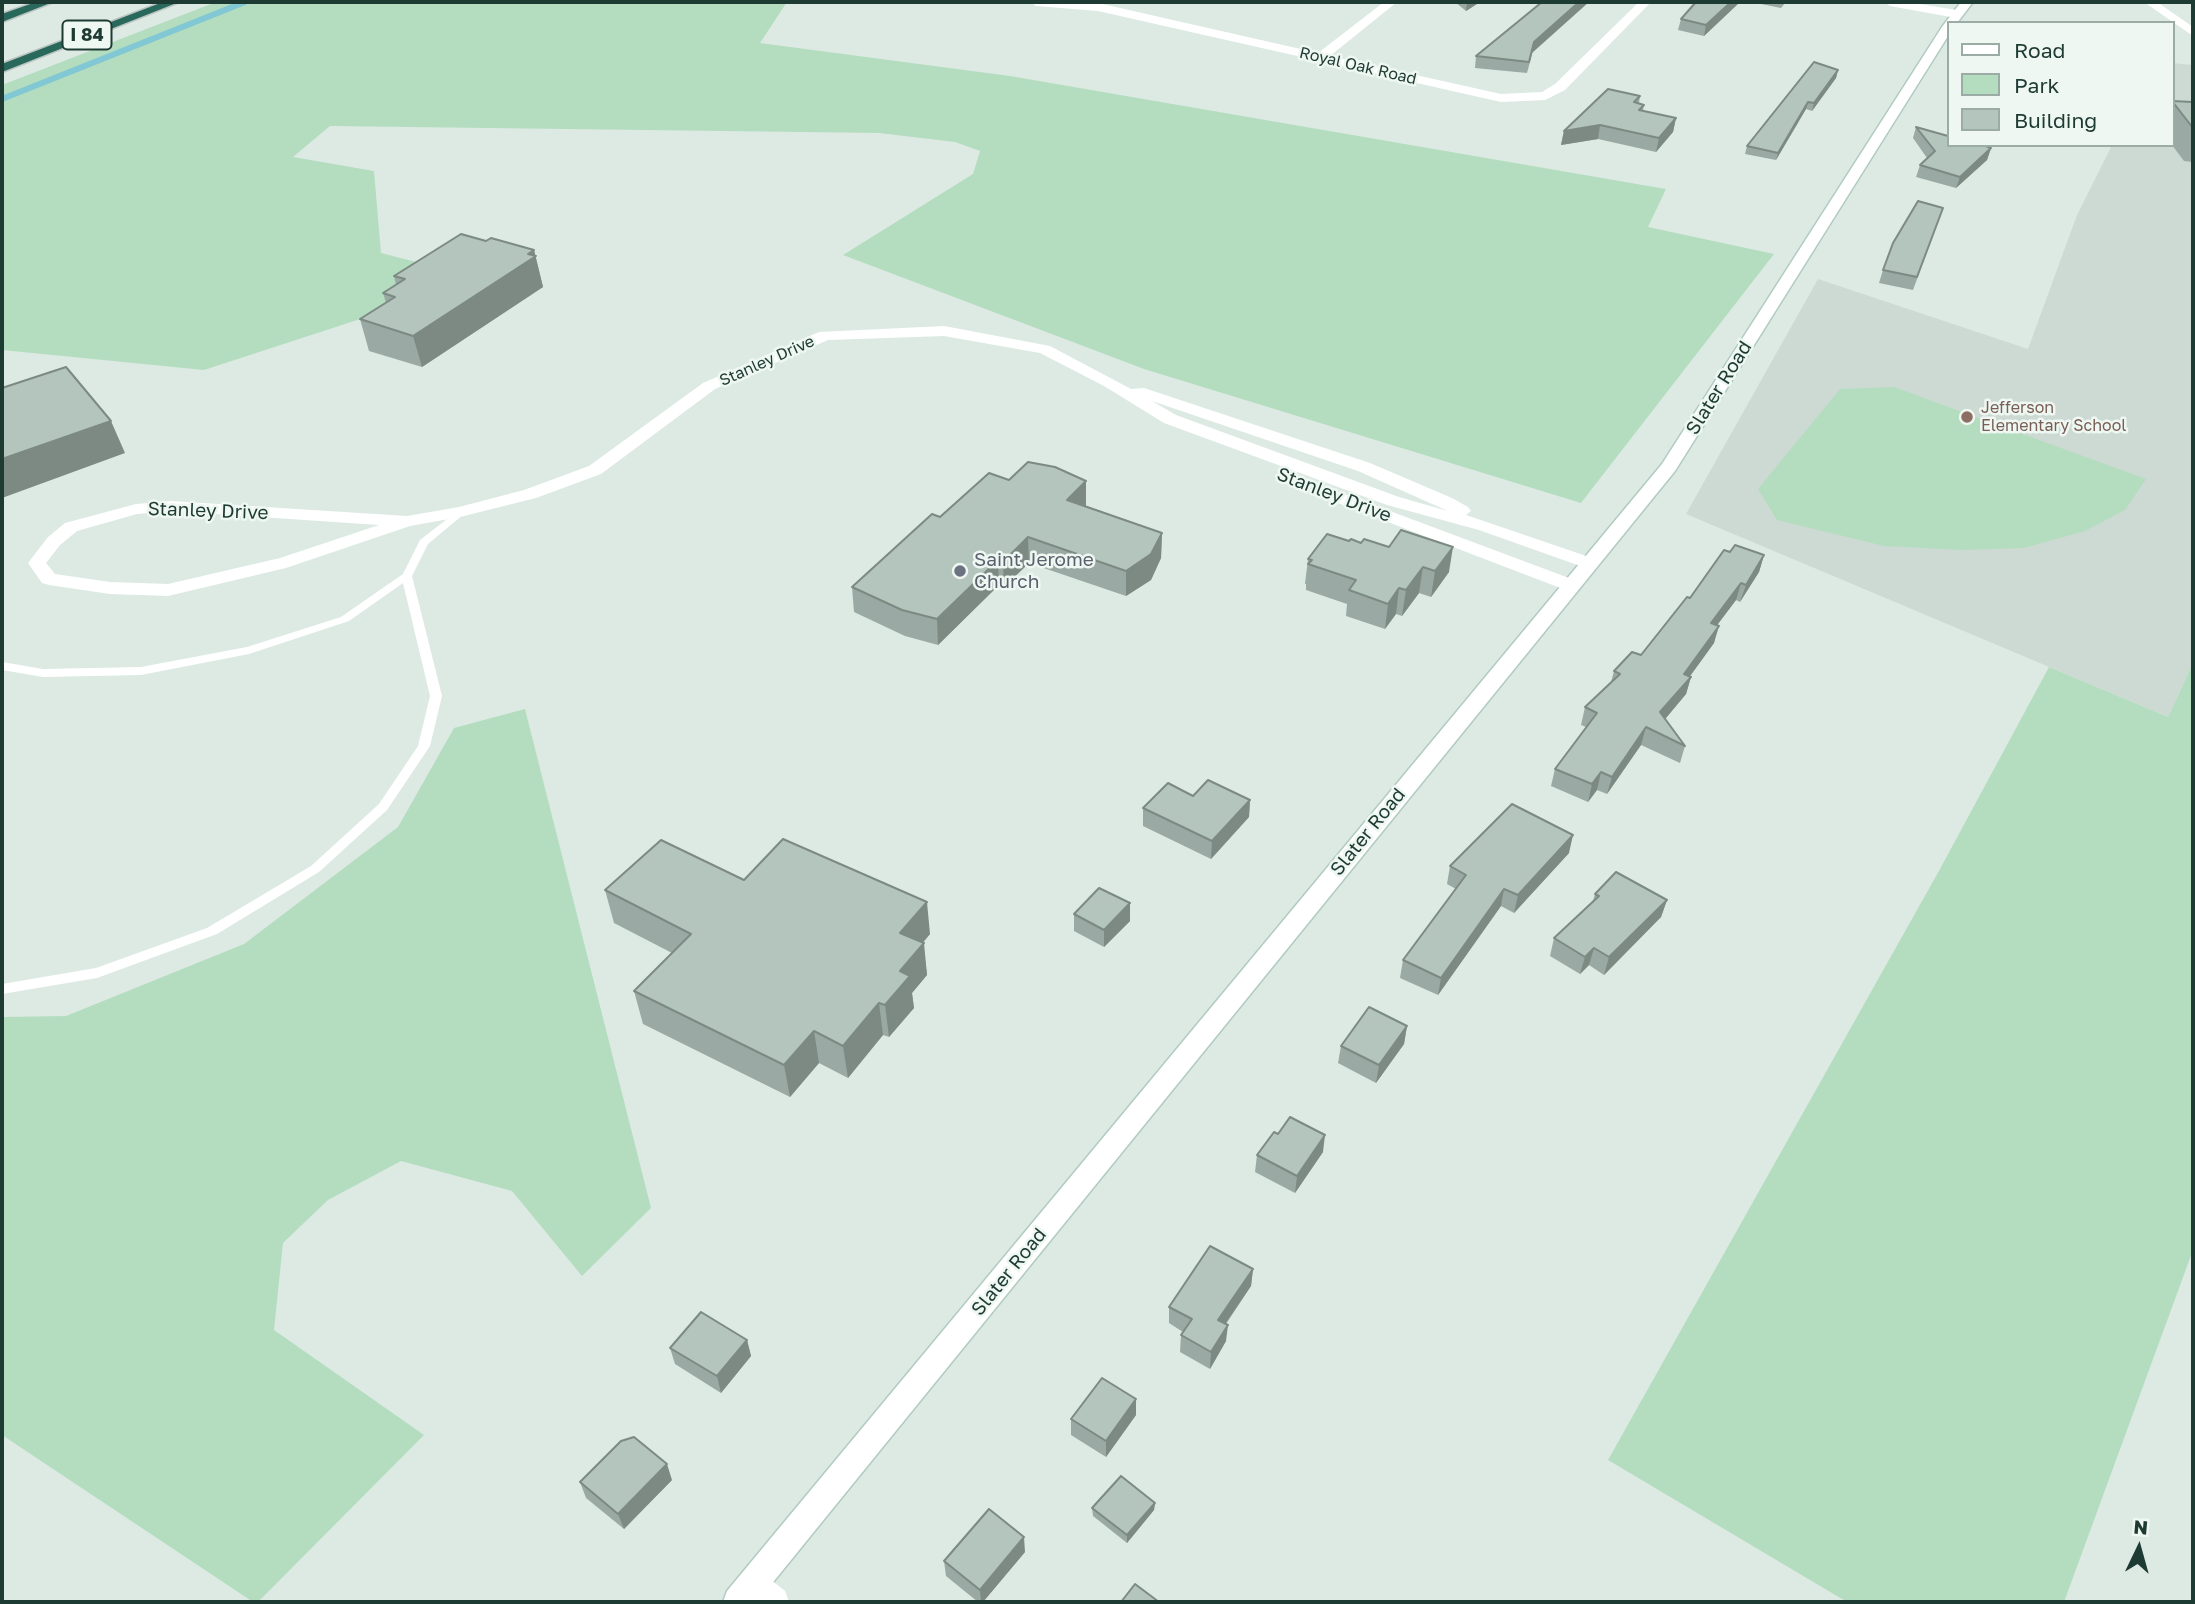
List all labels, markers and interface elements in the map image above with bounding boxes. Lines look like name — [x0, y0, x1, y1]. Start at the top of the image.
road number: I 84 — [62, 20, 112, 50]
legend — [1946, 21, 2174, 147]
text: Road — [2014, 37, 2065, 63]
street label: Royal Oak Road — [1297, 43, 1419, 89]
text: Park — [2014, 72, 2059, 98]
text: Building — [2014, 107, 2097, 133]
street label: Stanley Drive — [717, 332, 817, 390]
street label: Slater Road — [1681, 337, 1757, 439]
place label: Jefferson Elementary School — [1981, 398, 2126, 436]
marker: Jefferson Elementary School — [1959, 409, 1975, 425]
street label: Stanley Drive — [1274, 463, 1394, 527]
street label: Stanley Drive — [147, 497, 269, 525]
place label: Saint Jerome Church — [974, 549, 1094, 593]
marker: Saint Jerome Church — [952, 563, 968, 579]
street label: Slater Road — [1326, 784, 1410, 880]
street label: Slater Road — [967, 1224, 1051, 1320]
north arrow — [2104, 1513, 2174, 1583]
text: N — [2133, 1514, 2149, 1539]

